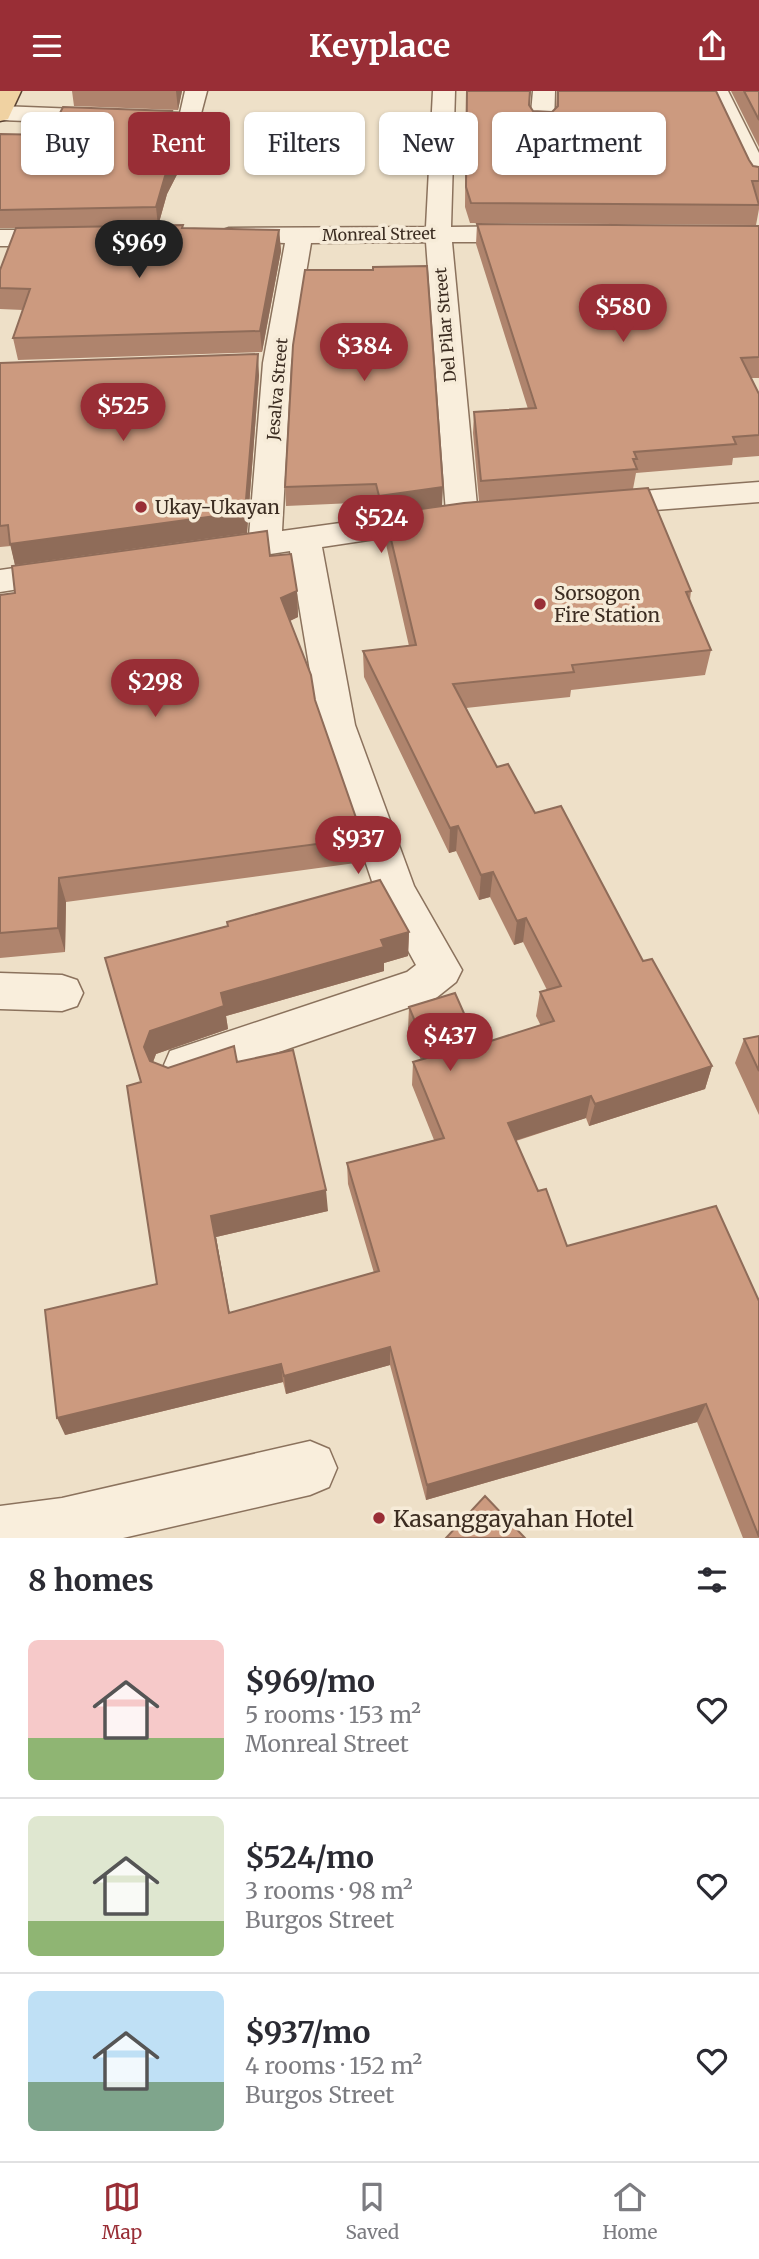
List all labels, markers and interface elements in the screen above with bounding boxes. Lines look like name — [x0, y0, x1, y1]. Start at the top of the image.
text: Keyplace — [309, 26, 450, 66]
icon: menu — [28, 27, 66, 65]
icon: share — [693, 27, 731, 65]
chip: Buy — [21, 112, 114, 175]
chip: Rent — [128, 112, 230, 175]
chip: Filters — [244, 112, 365, 175]
chip: New — [379, 112, 478, 175]
chip: Apartment — [492, 112, 666, 175]
pin: $969 — [98, 221, 180, 280]
street label: Monreal Street — [322, 223, 437, 245]
text: $969 — [111, 228, 167, 257]
street label: Del Pilar Street — [430, 266, 460, 383]
pin: $580 — [582, 285, 664, 344]
text: $580 — [595, 292, 651, 321]
pin: $384 — [323, 323, 405, 383]
text: $384 — [336, 331, 392, 360]
street label: Jesalva Street — [262, 336, 292, 442]
pin: $525 — [82, 383, 164, 443]
text: $525 — [97, 391, 149, 420]
place label: Ukay-Ukayan — [155, 495, 280, 519]
pin: $524 — [340, 496, 422, 555]
marker: Ukay-Ukayan — [133, 499, 149, 515]
text: $524 — [354, 503, 408, 532]
place label: Sorsogon Fire Station — [554, 581, 660, 627]
marker: Sorsogon Fire Station — [532, 596, 548, 612]
pin: $298 — [114, 659, 196, 719]
text: $298 — [127, 667, 183, 696]
pin: $937 — [317, 817, 399, 876]
text: $937 — [331, 824, 385, 853]
pin: $437 — [409, 1013, 491, 1073]
text: $437 — [423, 1021, 477, 1050]
place label: Kasanggayahan Hotel — [393, 1504, 634, 1533]
marker: Kasanggayahan Hotel — [371, 1510, 387, 1526]
text: 8 homes — [28, 1561, 154, 1599]
icon: filters — [693, 1561, 731, 1599]
text: $969/mo — [245, 1662, 375, 1700]
icon: home — [84, 1668, 168, 1752]
icon: heart — [693, 1691, 731, 1729]
text: 5 rooms · 153 m² — [245, 1700, 421, 1729]
text: Monreal Street — [245, 1729, 409, 1758]
text: $524/mo — [245, 1838, 374, 1876]
icon: home — [84, 1844, 168, 1928]
icon: heart — [693, 1867, 731, 1905]
text: 3 rooms · 98 m² — [245, 1876, 413, 1905]
text: Burgos Street — [245, 1905, 394, 1934]
text: $937/mo — [245, 2013, 370, 2051]
icon: home — [84, 2019, 168, 2103]
icon: heart — [693, 2042, 731, 2080]
text: 4 rooms · 152 m² — [245, 2051, 422, 2080]
text: Burgos Street — [245, 2080, 394, 2109]
tab: Map — [102, 2178, 142, 2244]
tab: Saved — [345, 2178, 399, 2244]
tab: Home — [603, 2178, 657, 2244]

